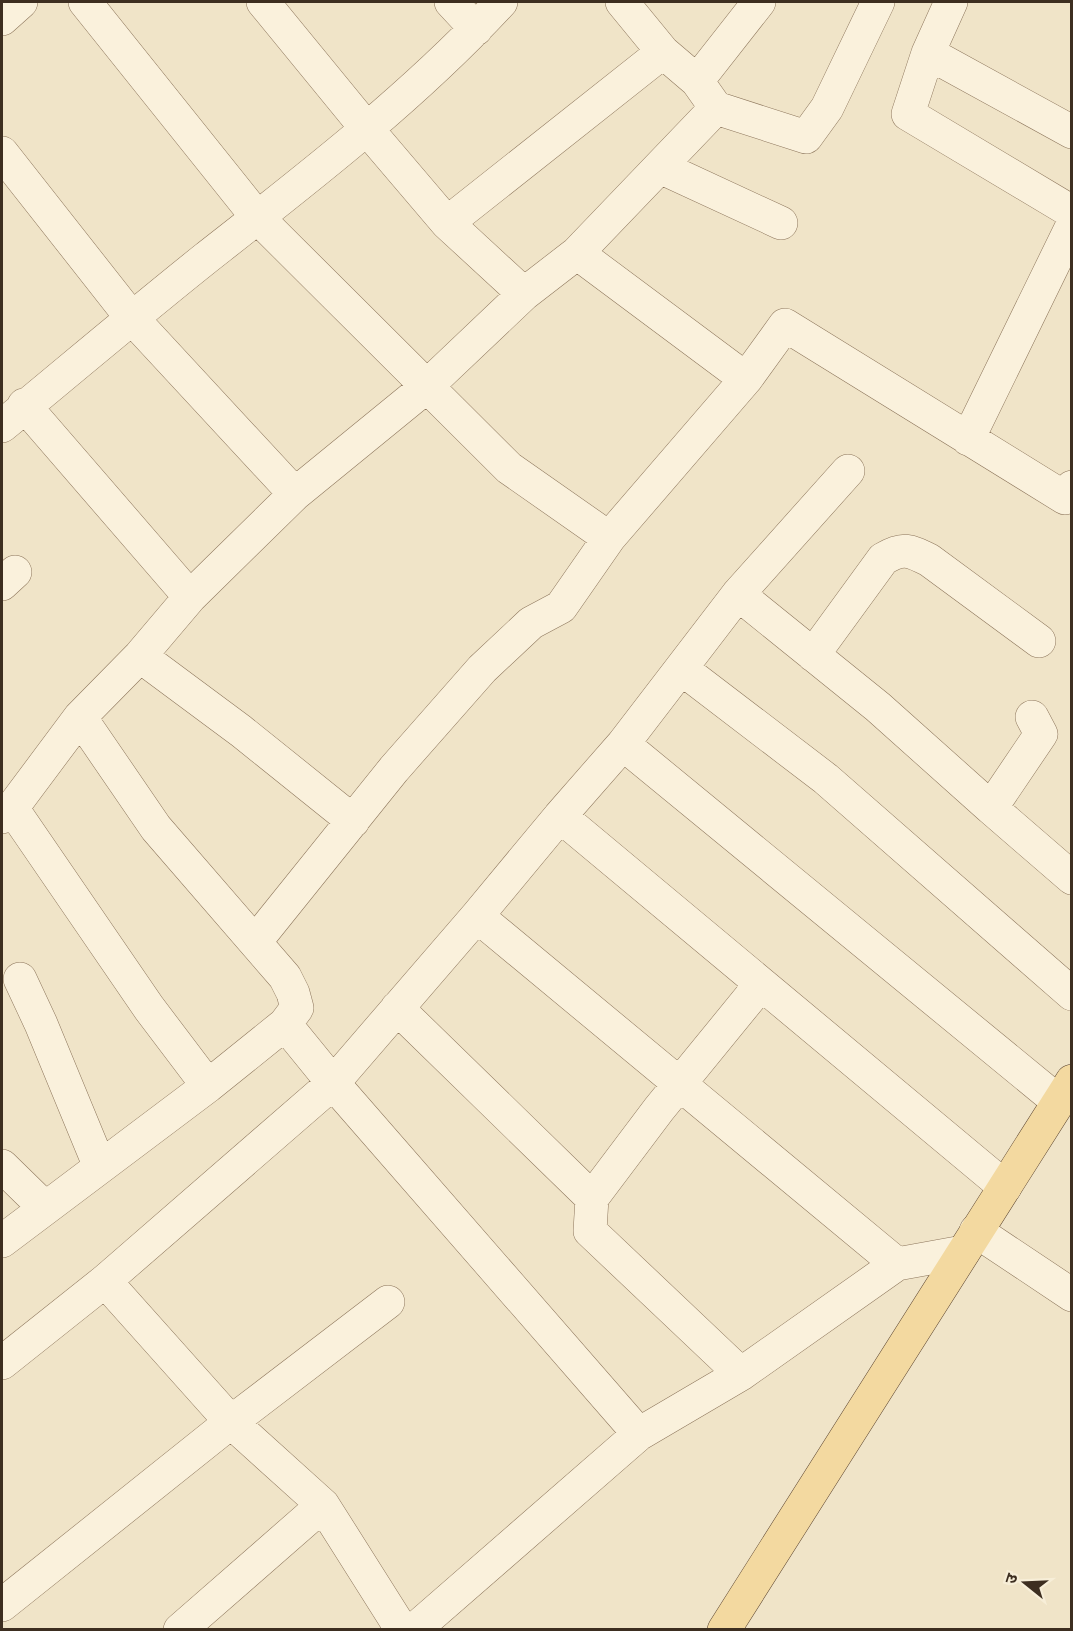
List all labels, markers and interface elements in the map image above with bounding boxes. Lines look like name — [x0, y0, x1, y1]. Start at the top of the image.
north arrow — [995, 1553, 1055, 1613]
text: उ — [999, 1570, 1023, 1586]

